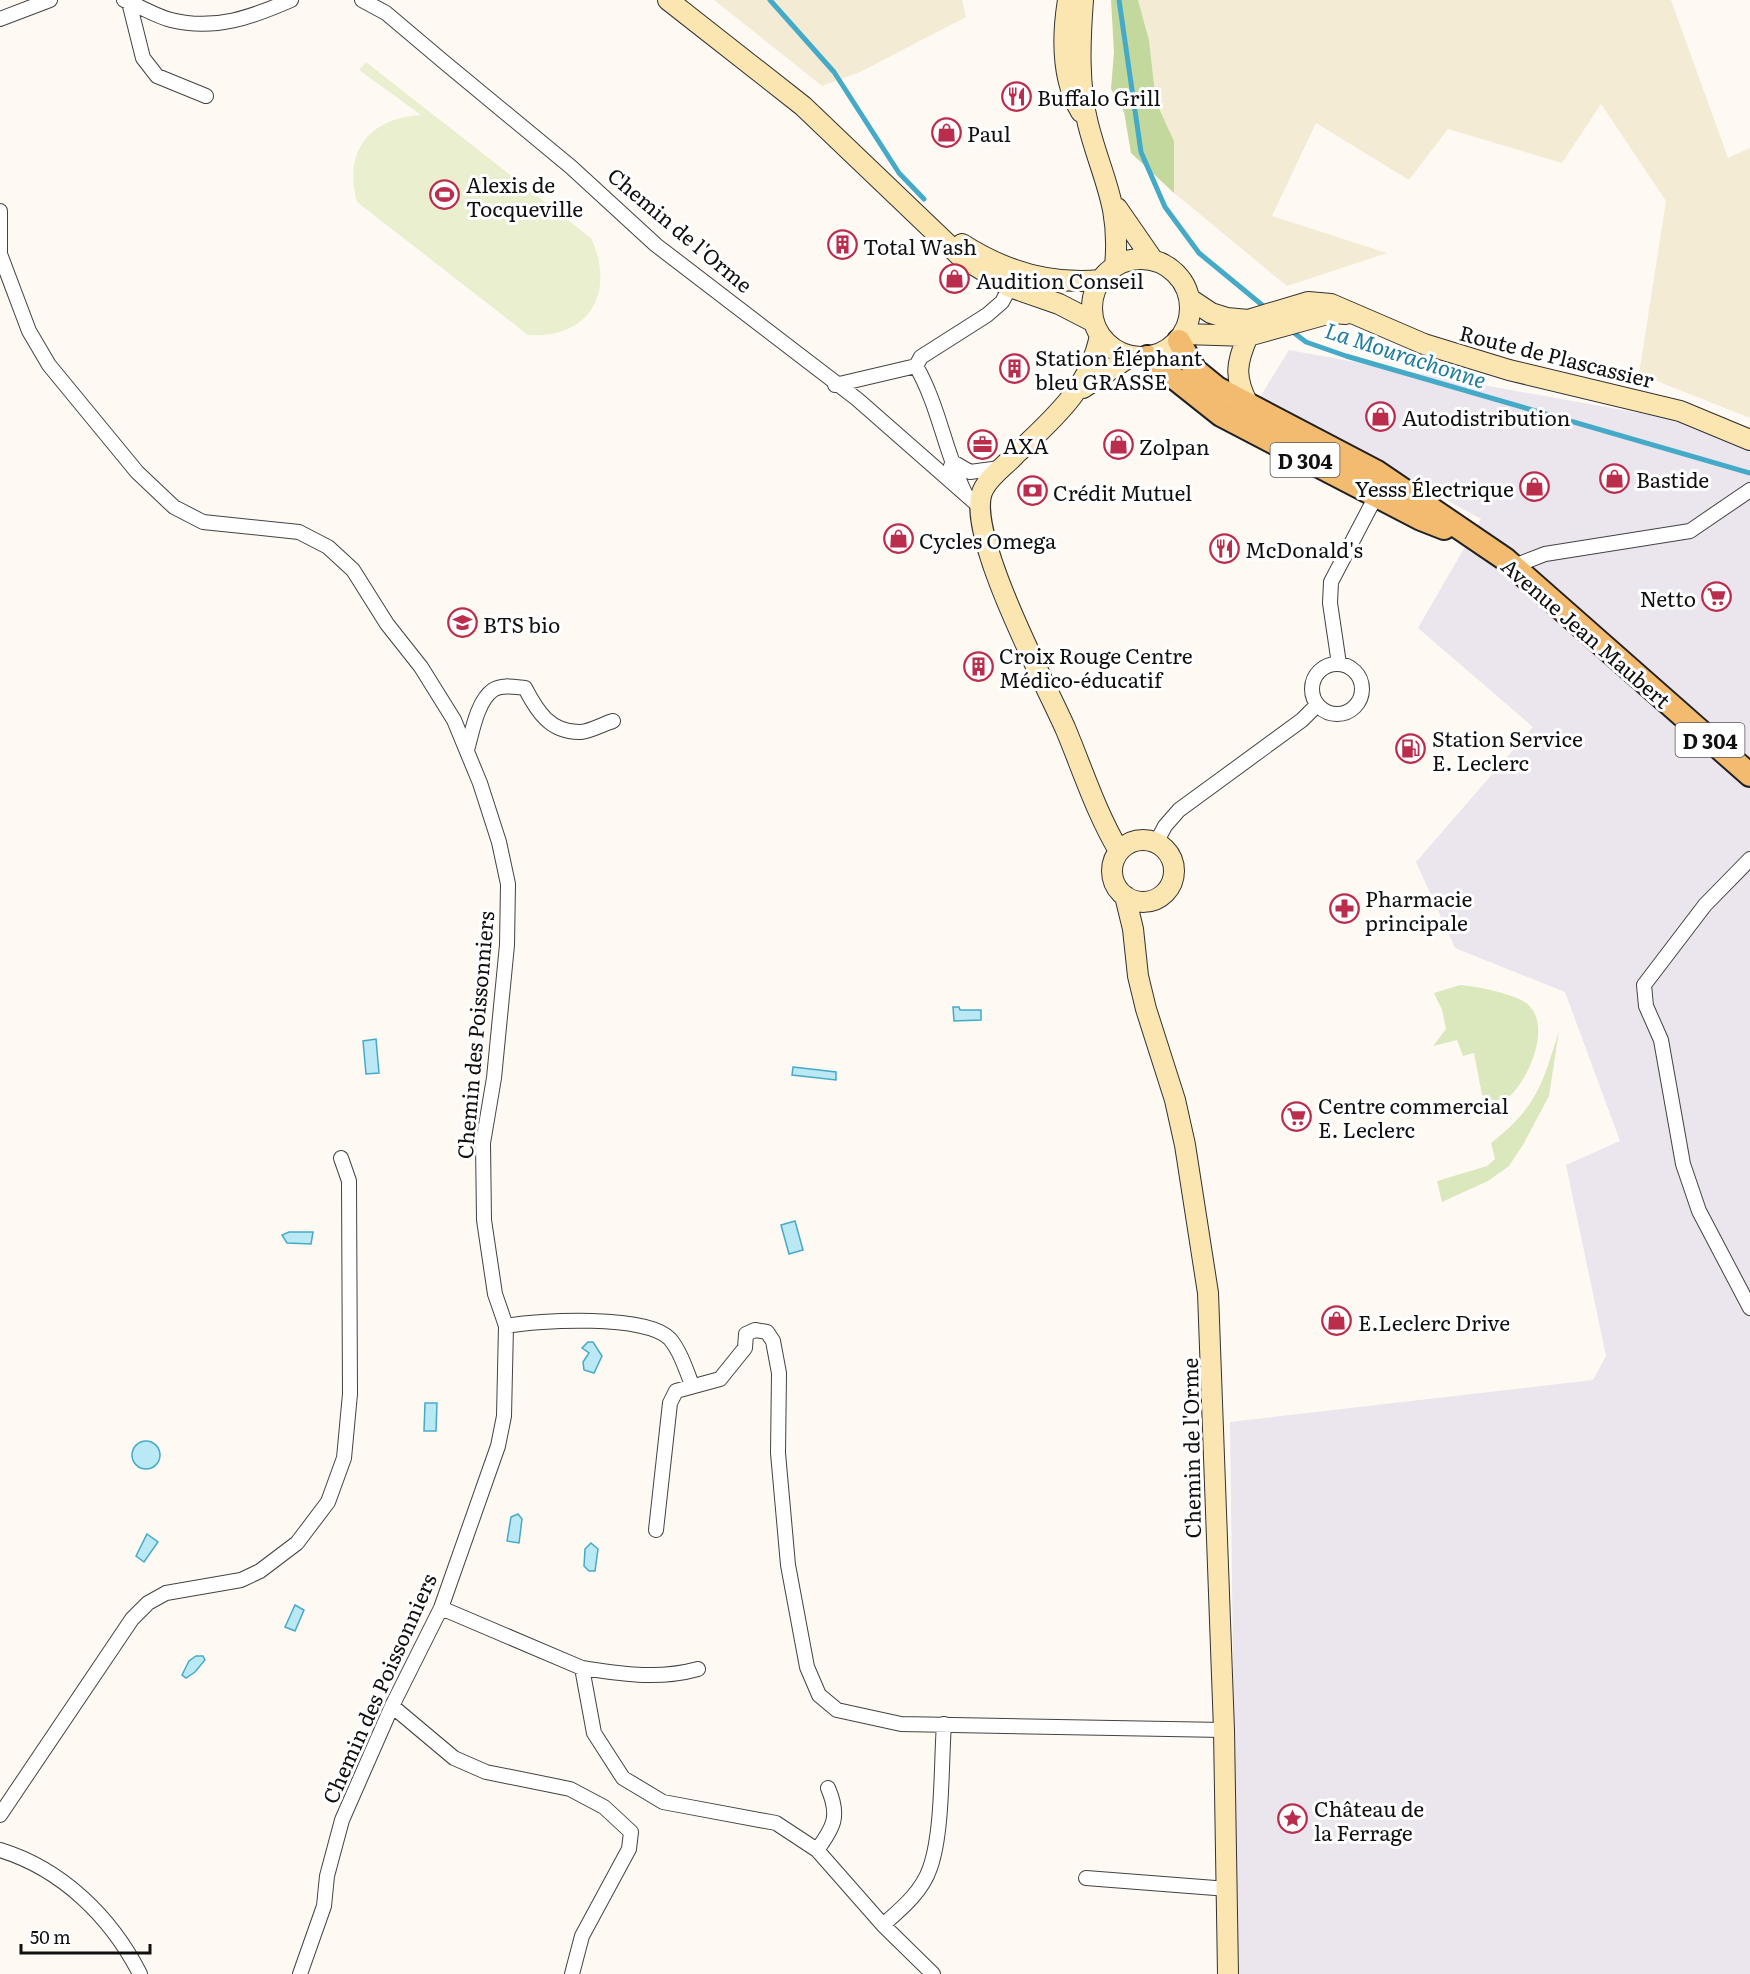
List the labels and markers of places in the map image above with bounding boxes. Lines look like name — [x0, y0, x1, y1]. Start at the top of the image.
restaurant icon: Buffalo Grill — [1000, 80, 1032, 112]
place label: Buffalo Grill — [1037, 81, 1160, 112]
shop icon: Paul — [930, 116, 962, 148]
place label: Paul — [967, 117, 1011, 148]
place label: Alexis de Tocqueville — [466, 168, 583, 223]
sports icon: Alexis de Tocqueville — [429, 179, 461, 211]
building icon: Total Wash — [826, 229, 858, 261]
place label: Total Wash — [863, 230, 977, 261]
shop icon: Audition Conseil — [939, 263, 971, 295]
place label: Audition Conseil — [976, 264, 1144, 295]
place label: Station Éléphant bleu GRASSE — [1035, 341, 1203, 396]
building icon: Station Éléphant bleu GRASSE — [998, 352, 1030, 384]
shop icon: Autodistribution — [1365, 400, 1397, 432]
place label: Autodistribution — [1402, 401, 1571, 432]
office icon: AXA — [966, 428, 998, 460]
place label: AXA — [1003, 429, 1049, 460]
shop icon: Zolpan — [1102, 429, 1134, 461]
place label: Zolpan — [1139, 430, 1210, 461]
shop icon: Bastide — [1599, 462, 1631, 494]
place label: Bastide — [1636, 463, 1709, 494]
shop icon: Yesss Électrique — [1519, 471, 1551, 503]
place label: Yesss Électrique — [1355, 472, 1514, 503]
bank icon: Crédit Mutuel — [1016, 475, 1048, 507]
place label: Crédit Mutuel — [1053, 476, 1192, 507]
shop icon: Cycles Omega — [882, 523, 914, 555]
place label: Cycles Omega — [919, 524, 1057, 555]
restaurant icon: McDonald's — [1208, 532, 1240, 564]
place label: McDonald's — [1245, 533, 1363, 564]
supermarket icon: Netto — [1701, 581, 1733, 613]
place label: Netto — [1640, 582, 1696, 613]
school or university icon: BTS bio — [446, 607, 478, 639]
place label: BTS bio — [483, 608, 560, 639]
place label: Croix Rouge Centre Médico-éducatif — [999, 639, 1193, 694]
building icon: Croix Rouge Centre Médico-éducatif — [962, 650, 994, 682]
place label: Station Service E. Leclerc — [1432, 722, 1583, 777]
fuel station icon: Station Service E. Leclerc — [1395, 733, 1427, 765]
place label: Pharmacie principale — [1365, 882, 1473, 937]
pharmacy icon: Pharmacie principale — [1328, 893, 1360, 925]
place label: Centre commercial E. Leclerc — [1318, 1089, 1509, 1144]
supermarket icon: Centre commercial E. Leclerc — [1281, 1100, 1313, 1132]
shop icon: E.Leclerc Drive — [1321, 1305, 1353, 1337]
place label: E.Leclerc Drive — [1358, 1306, 1510, 1337]
place label: Château de la Ferrage — [1314, 1792, 1424, 1847]
place icon: Château de la Ferrage — [1277, 1803, 1309, 1835]

